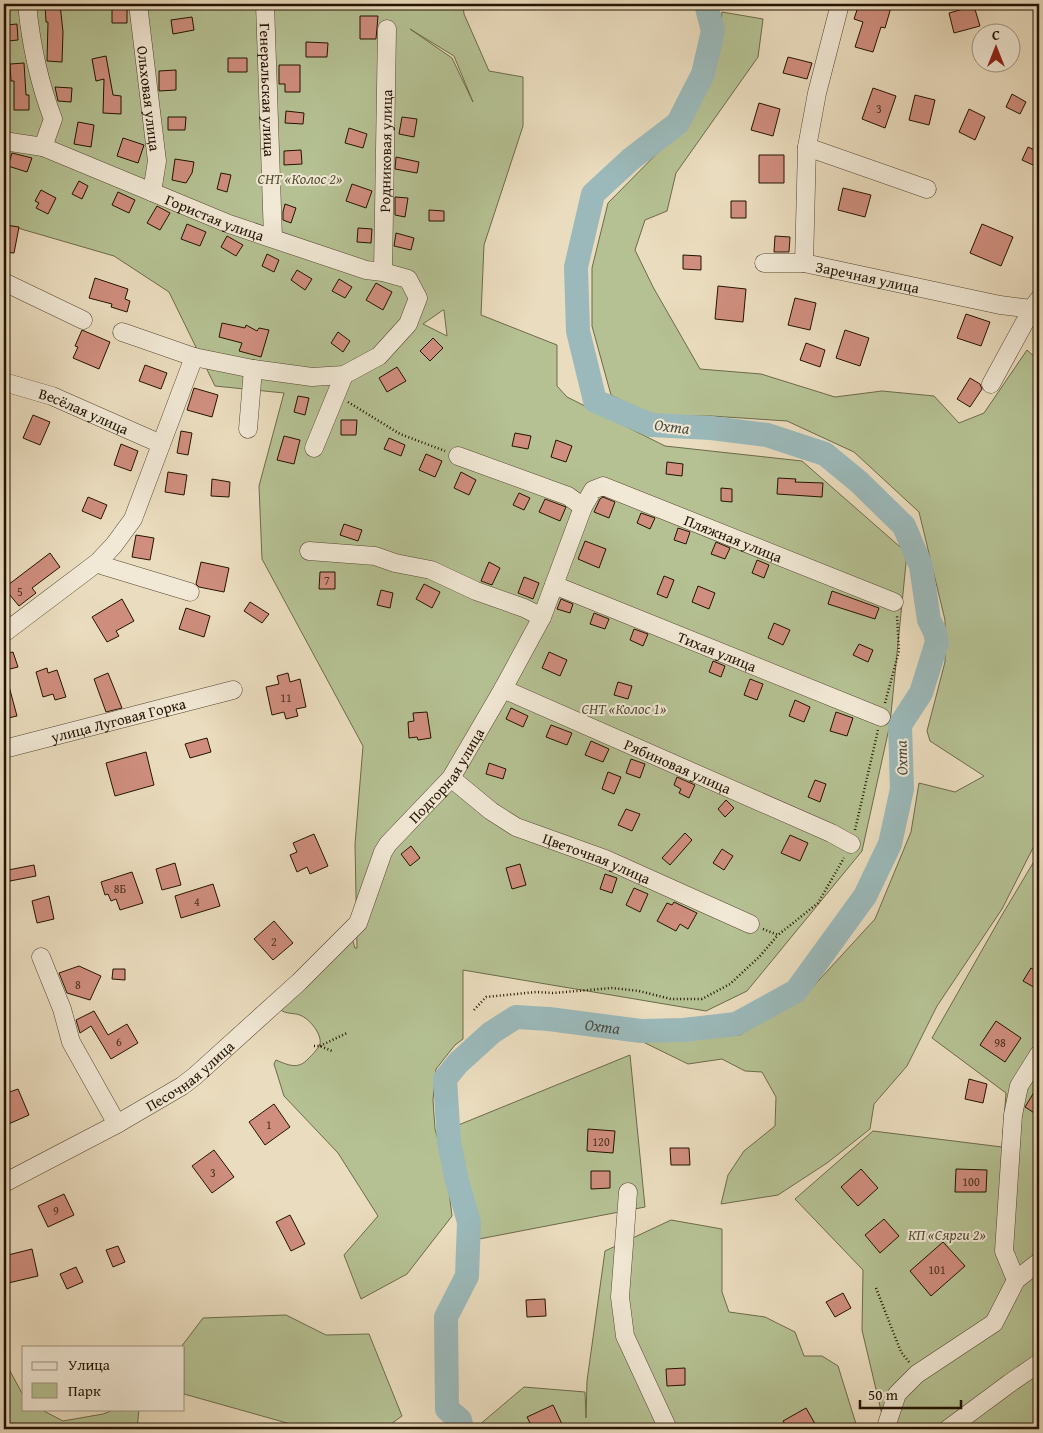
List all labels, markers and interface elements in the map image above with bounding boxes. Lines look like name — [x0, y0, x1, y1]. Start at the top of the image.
north arrow — [970, 22, 1020, 72]
street label: Генеральская улица — [255, 23, 281, 158]
text: С — [992, 25, 1000, 45]
street label: Ольховая улица — [133, 45, 166, 153]
street label: Родниковая улица — [373, 89, 397, 213]
house number: 3 — [876, 100, 882, 117]
park label: СНТ «Колос 2» — [258, 168, 343, 189]
street label: Гористая улица — [162, 188, 268, 246]
street label: Заречная улица — [814, 255, 922, 298]
street label: Весёлая улица — [37, 382, 133, 439]
water label: Охта — [653, 412, 692, 440]
street label: Пляжная улица — [681, 509, 786, 567]
house number: 7 — [324, 572, 330, 589]
house number: 5 — [17, 583, 23, 600]
street label: Тихая улица — [675, 625, 761, 677]
house number: 11 — [280, 689, 292, 706]
street label: улица Луговая Горка — [48, 692, 189, 747]
park label: СНТ «Колос 1» — [582, 698, 667, 719]
street label: Подгорная улица — [403, 723, 489, 827]
street label: Рябиновая улица — [621, 733, 735, 799]
water label: Охта — [888, 739, 914, 776]
street label: Цветочная улица — [540, 827, 655, 889]
house number: 8Б — [114, 880, 126, 897]
house number: 4 — [194, 893, 200, 910]
house number: 2 — [271, 933, 277, 950]
house number: 8 — [75, 976, 81, 993]
water label: Охта — [584, 1012, 622, 1040]
house number: 6 — [116, 1033, 122, 1050]
house number: 98 — [994, 1034, 1006, 1051]
street label: Песочная улица — [141, 1035, 239, 1116]
house number: 1 — [266, 1116, 272, 1133]
house number: 120 — [592, 1133, 610, 1150]
house number: 3 — [210, 1164, 216, 1181]
house number: 100 — [962, 1173, 980, 1190]
house number: 9 — [53, 1202, 59, 1219]
park label: КП «Сярги 2» — [908, 1224, 986, 1245]
house number: 101 — [928, 1261, 946, 1278]
legend — [22, 1346, 185, 1410]
text: Улица — [68, 1354, 111, 1375]
scale bar — [860, 1378, 962, 1410]
text: Парк — [68, 1380, 101, 1401]
text: 50 m — [868, 1384, 899, 1405]

